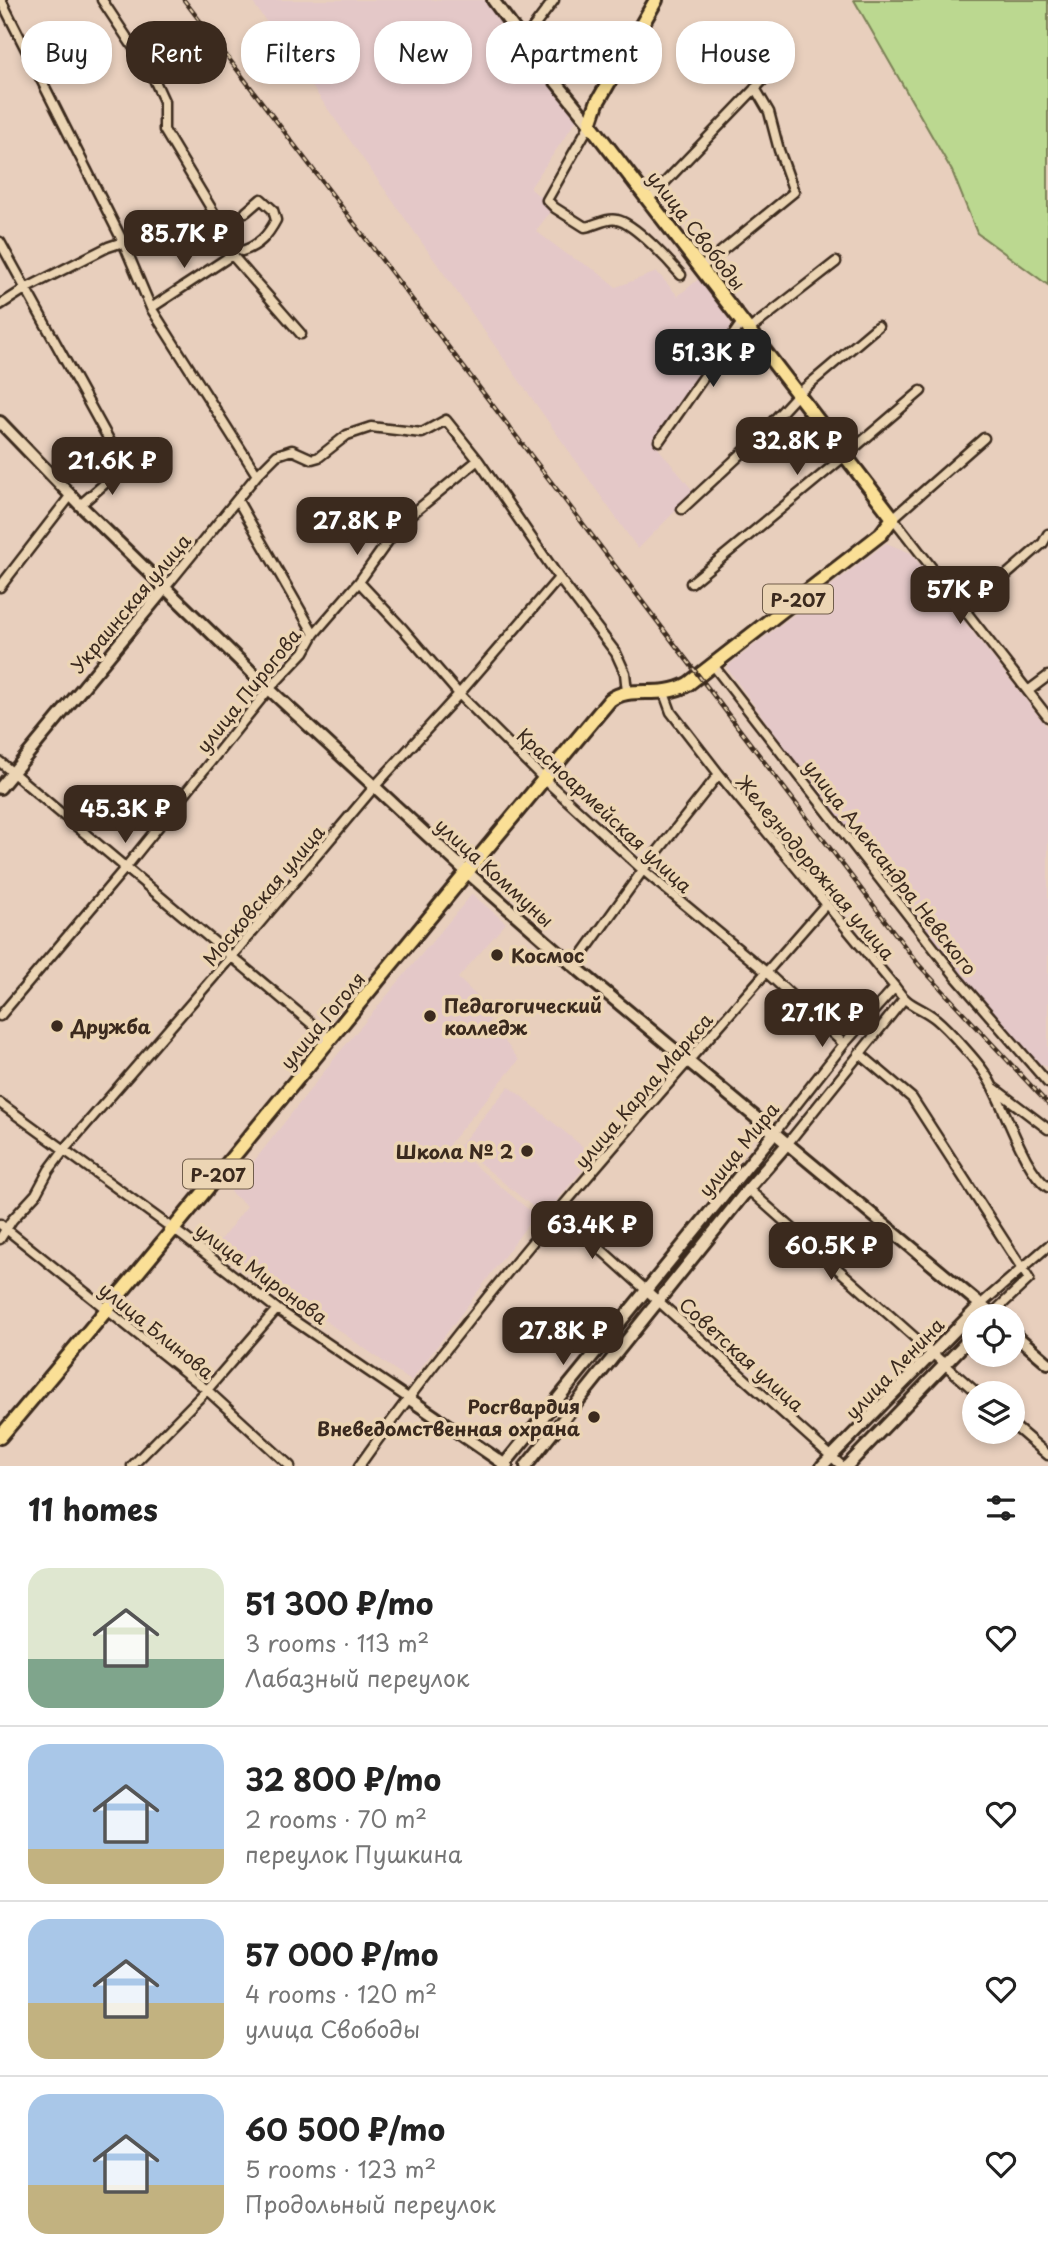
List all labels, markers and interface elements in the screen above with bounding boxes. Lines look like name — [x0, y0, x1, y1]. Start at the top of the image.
chip: Buy — [21, 21, 112, 84]
chip: Rent — [126, 21, 227, 84]
chip: Filters — [241, 21, 360, 84]
chip: New — [374, 21, 472, 84]
chip: Apartment — [486, 21, 662, 84]
chip: House — [676, 21, 795, 84]
street label: улица Свободы — [641, 164, 753, 296]
pin: 85.7K ₽ — [119, 210, 249, 270]
text: 85.7K ₽ — [140, 215, 228, 250]
pin: 51.3K ₽ — [648, 330, 778, 389]
text: 51.3K ₽ — [671, 334, 755, 369]
pin: 32.8K ₽ — [732, 418, 862, 477]
text: 32.8K ₽ — [752, 422, 842, 457]
pin: 21.6K ₽ — [47, 438, 177, 497]
text: 21.6K ₽ — [68, 442, 156, 477]
pin: 27.8K ₽ — [292, 498, 422, 557]
text: 27.8K ₽ — [312, 502, 402, 537]
street label: Украинская улица — [63, 527, 197, 679]
pin: 57K ₽ — [911, 566, 1009, 626]
text: 57K ₽ — [926, 571, 994, 606]
road number: Р-207 — [763, 584, 833, 614]
street label: улица Пирогова — [189, 622, 307, 758]
street label: Красноармейская улица — [511, 721, 699, 899]
street label: улица Александра Невского — [798, 753, 984, 981]
street label: Железнодорожная улица — [730, 768, 902, 966]
pin: 45.3K ₽ — [60, 786, 190, 845]
text: 45.3K ₽ — [80, 790, 170, 825]
street label: улица Коммуны — [429, 811, 561, 933]
street label: Московская улица — [196, 818, 330, 972]
place label: Космос — [511, 941, 584, 969]
marker: Космос — [489, 947, 505, 963]
street label: улица Гоголя — [273, 965, 371, 1075]
pin: 27.1K ₽ — [757, 990, 887, 1049]
place label: Педагогический колледж — [444, 991, 602, 1041]
text: 27.1K ₽ — [780, 994, 864, 1029]
street label: улица Карла Маркса — [567, 1006, 719, 1174]
marker: Педагогический колледж — [422, 1008, 438, 1024]
place label: Дружба — [70, 1012, 151, 1040]
marker: Дружба — [49, 1018, 65, 1034]
street label: улица Мира — [691, 1096, 785, 1202]
place label: Школа № 2 — [396, 1137, 513, 1165]
marker: Школа № 2 — [519, 1143, 535, 1159]
road number: Р-207 — [183, 1160, 253, 1189]
pin: 63.4K ₽ — [527, 1202, 657, 1261]
text: 63.4K ₽ — [547, 1206, 637, 1241]
street label: улица Миронова — [190, 1215, 334, 1331]
pin: 60.5K ₽ — [766, 1222, 896, 1282]
text: 60.5K ₽ — [785, 1227, 877, 1262]
street label: улица Блинова — [94, 1275, 221, 1385]
street label: Советская улица — [673, 1290, 811, 1418]
map controls — [962, 1304, 1025, 1444]
button: locate — [962, 1304, 1025, 1367]
pin: 27.8K ₽ — [498, 1308, 628, 1367]
street label: улица Ленина — [838, 1311, 950, 1425]
text: 27.8K ₽ — [518, 1312, 608, 1347]
button: layers — [962, 1381, 1025, 1444]
place label: Росгвардия Вневедомственная охрана — [317, 1392, 580, 1442]
marker: Росгвардия Вневедомственная охрана — [586, 1409, 602, 1425]
text: 11 homes — [28, 1486, 158, 1531]
icon: filters — [982, 1489, 1020, 1527]
text: 51 300 ₽/mo — [245, 1580, 433, 1625]
icon: home — [84, 1596, 168, 1680]
icon: heart — [982, 1619, 1020, 1657]
text: 3 rooms · 113 m² — [245, 1625, 429, 1660]
text: Лабазный переулок — [245, 1660, 470, 1695]
text: 32 800 ₽/mo — [245, 1756, 441, 1801]
icon: home — [84, 1772, 168, 1856]
icon: heart — [982, 1795, 1020, 1833]
text: 2 rooms · 70 m² — [245, 1801, 427, 1836]
text: переулок Пушкина — [245, 1836, 462, 1871]
text: 57 000 ₽/mo — [245, 1931, 439, 1976]
icon: home — [84, 1947, 168, 2031]
icon: heart — [982, 1970, 1020, 2008]
text: 4 rooms · 120 m² — [245, 1976, 437, 2011]
text: улица Свободы — [245, 2011, 420, 2046]
text: 60 500 ₽/mo — [245, 2106, 445, 2151]
icon: home — [84, 2122, 168, 2206]
icon: heart — [982, 2145, 1020, 2183]
text: 5 rooms · 123 m² — [245, 2151, 436, 2186]
text: Продольный переулок — [245, 2186, 496, 2221]

